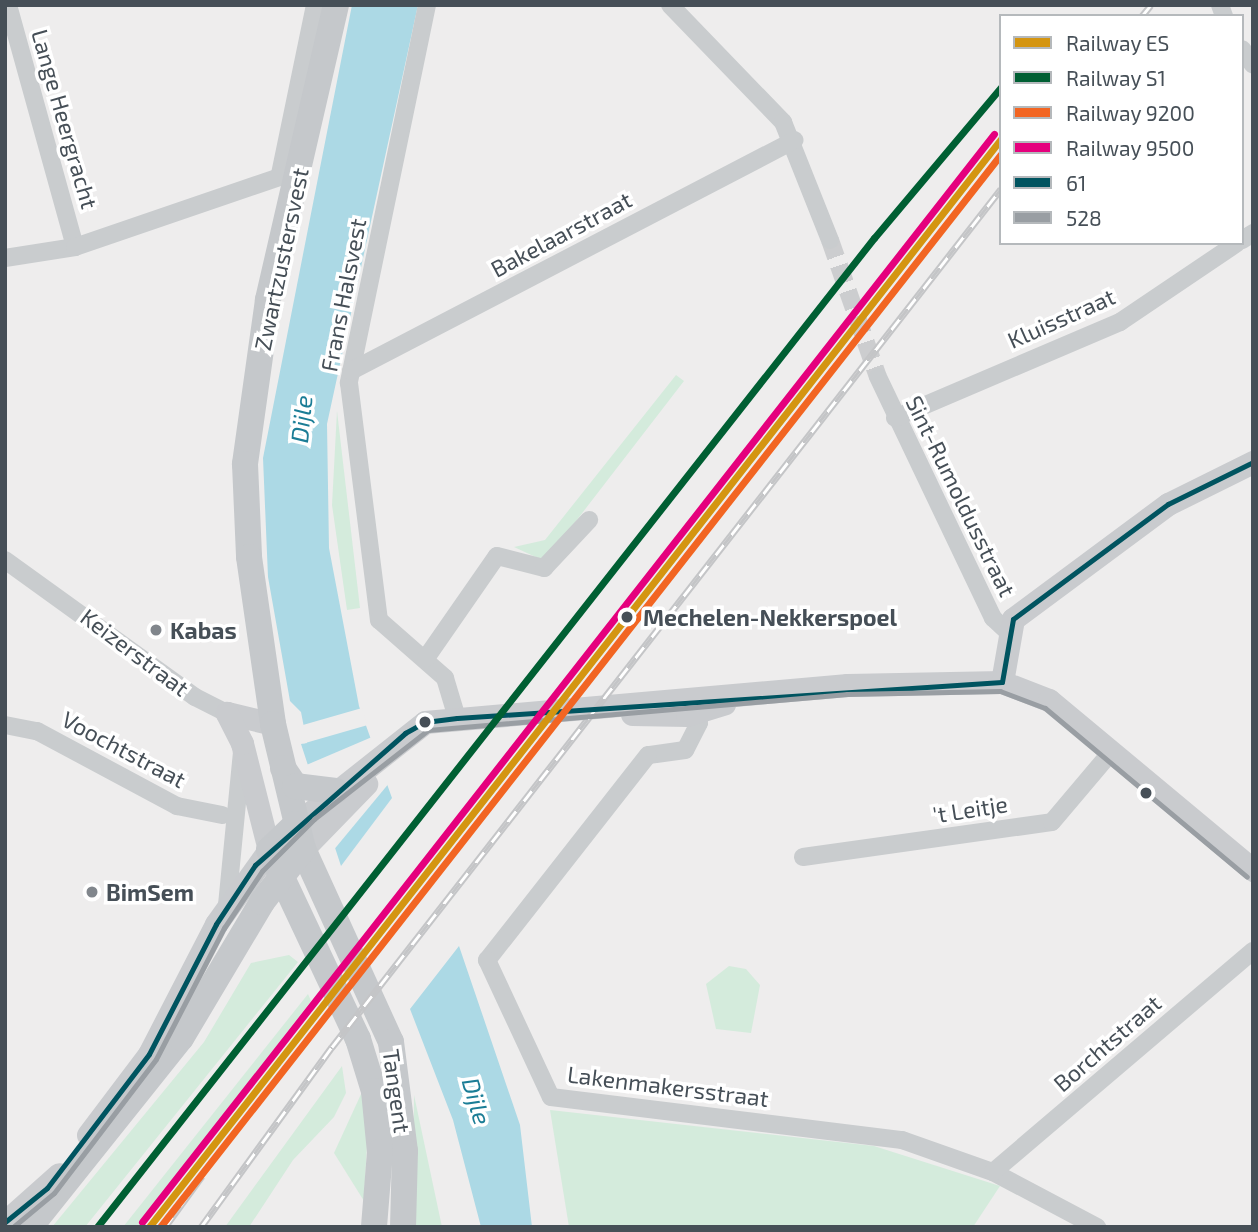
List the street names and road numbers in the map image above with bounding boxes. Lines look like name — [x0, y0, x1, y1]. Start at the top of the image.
street label: Lange Heergracht — [26, 26, 104, 212]
street label: Zwartzustersvest — [248, 165, 314, 353]
street label: Bakelaarstraat — [486, 185, 636, 283]
street label: Frans Halsvest — [315, 216, 371, 374]
street label: Kluisstraat — [1003, 282, 1119, 354]
street label: Sint-Rumoldusstraat — [900, 391, 1022, 601]
street label: Keizerstraat — [75, 602, 195, 702]
street label: Voochtstraat — [57, 705, 191, 793]
street label: 't Leitje — [931, 789, 1009, 829]
street label: Borchtstraat — [1048, 989, 1166, 1097]
street label: Tangent — [377, 1047, 417, 1135]
street label: Lakenmakersstraat — [566, 1060, 770, 1112]

